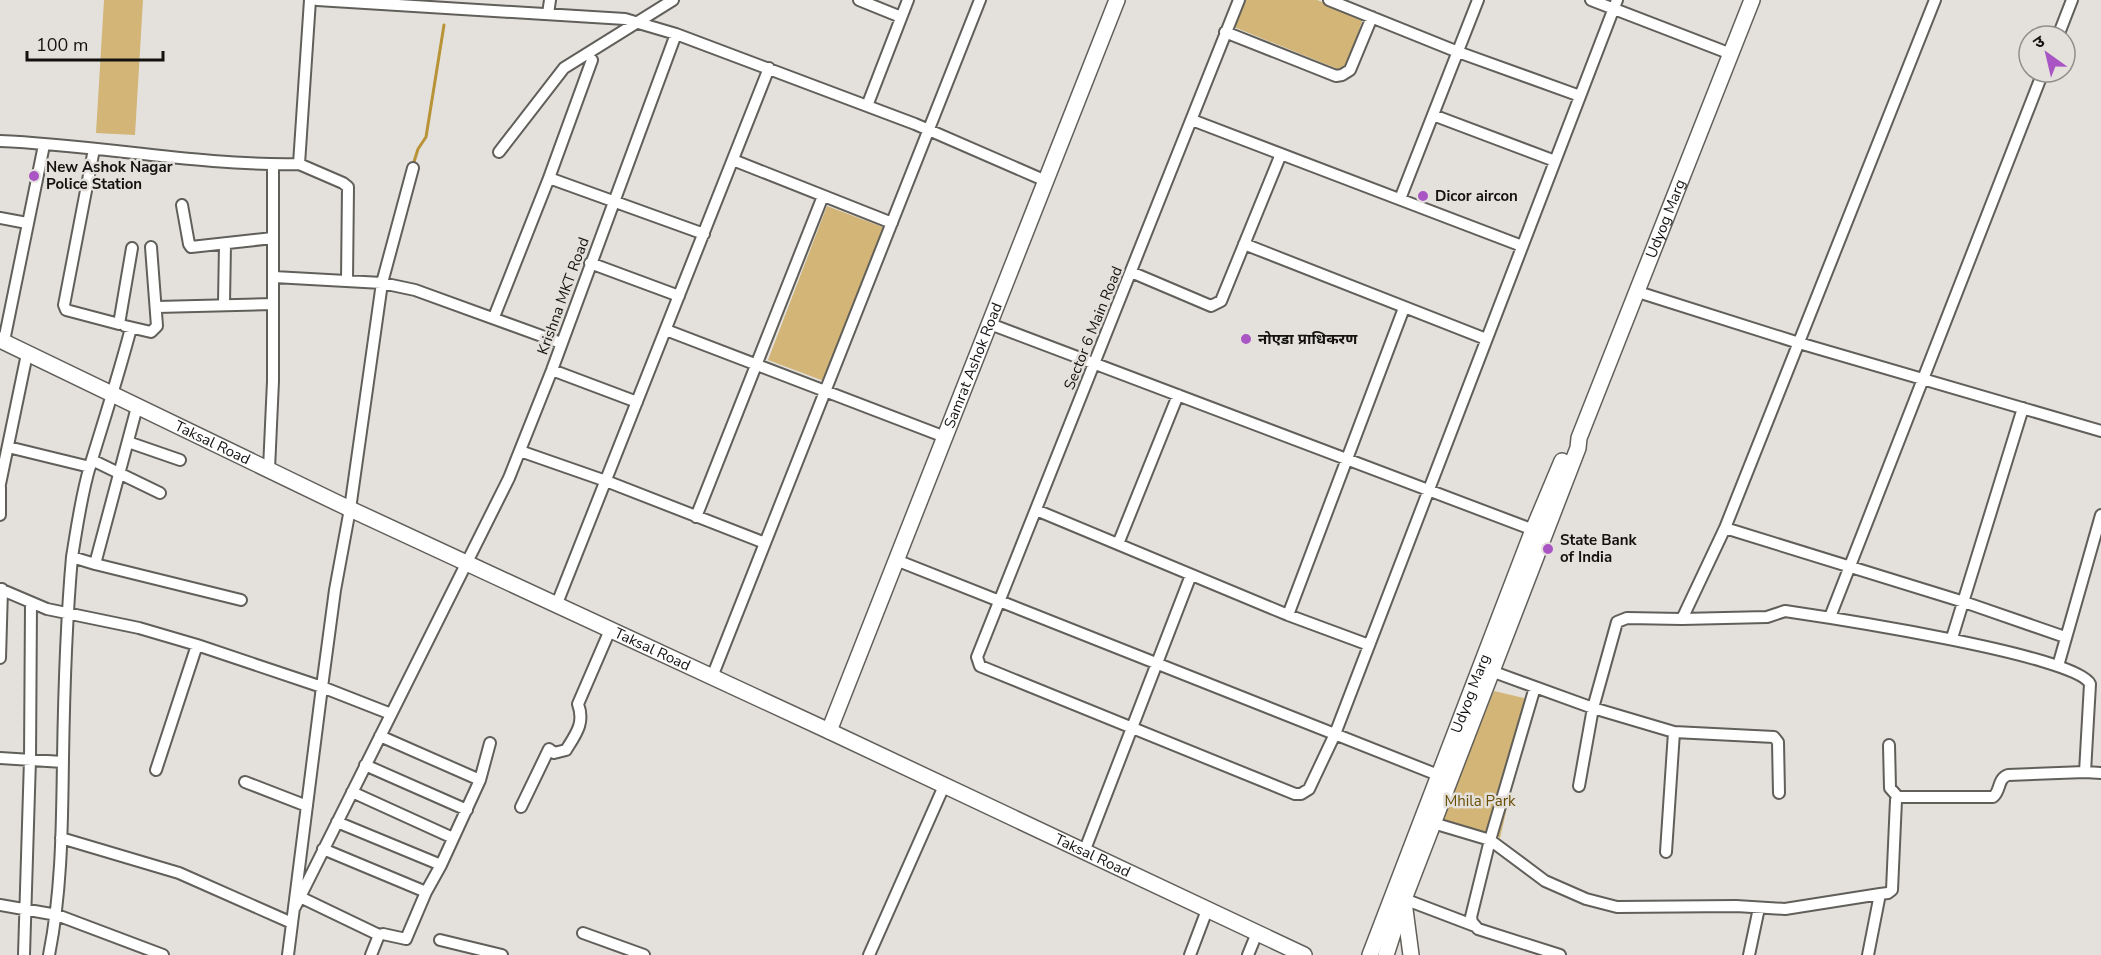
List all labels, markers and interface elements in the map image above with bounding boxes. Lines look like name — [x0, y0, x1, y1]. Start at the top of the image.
scale bar — [27, 24, 164, 62]
north arrow — [2017, 24, 2077, 84]
text: उ — [2029, 30, 2050, 54]
text: 100 m — [36, 33, 88, 57]
place label: New Ashok Nagar Police Station — [46, 157, 173, 194]
marker: New Ashok Nagar Police Station — [27, 169, 41, 183]
street label: Udyog Marg — [1641, 176, 1690, 261]
place label: Dicor aircon — [1435, 186, 1518, 206]
marker: Dicor aircon — [1416, 189, 1430, 203]
street label: Krishna MKT Road — [532, 234, 594, 358]
street label: Sector 6 Main Road — [1059, 263, 1127, 393]
street label: Samrat Ashok Road — [939, 300, 1007, 431]
place label: नोएडा प्राधिकरण — [1258, 329, 1358, 349]
marker: नोएडा प्राधिकरण — [1239, 332, 1253, 346]
street label: Taksal Road — [171, 416, 254, 469]
place label: State Bank of India — [1560, 530, 1638, 567]
marker: State Bank of India — [1541, 542, 1555, 556]
street label: Taksal Road — [611, 623, 694, 675]
street label: Udyog Marg — [1446, 651, 1494, 736]
park label: Mhila Park — [1444, 791, 1516, 811]
street label: Taksal Road — [1051, 829, 1134, 882]

